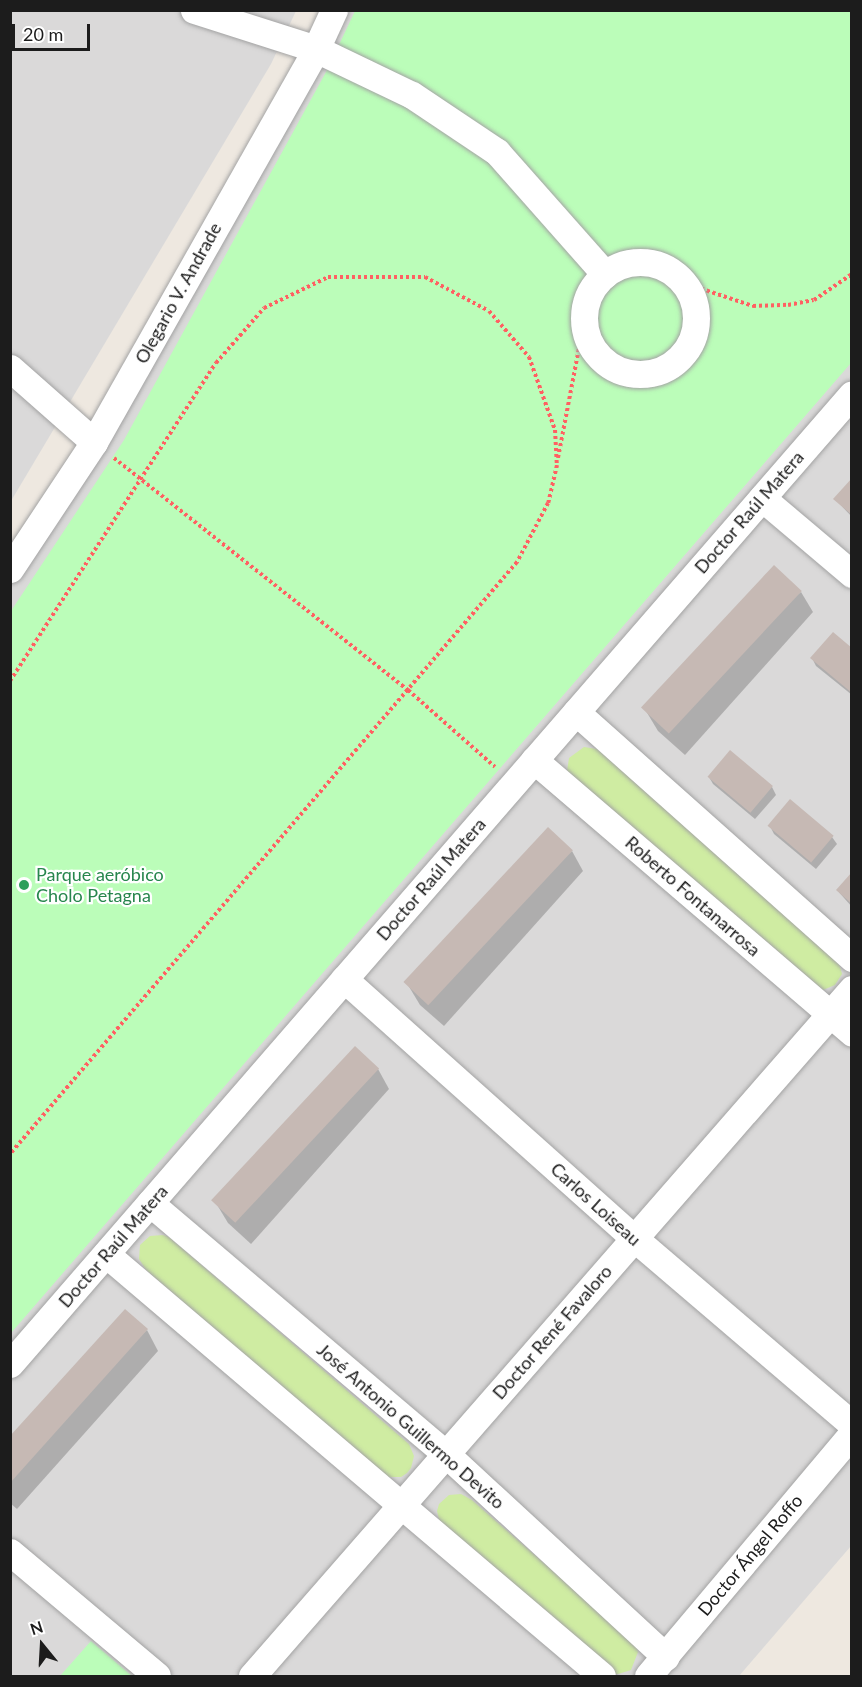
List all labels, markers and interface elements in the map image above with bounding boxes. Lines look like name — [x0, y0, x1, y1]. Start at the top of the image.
scale bar — [15, 12, 93, 50]
text: 20 m — [23, 23, 63, 45]
street label: Olegario V. Andrade — [130, 218, 226, 368]
street label: Doctor Raúl Matera — [690, 446, 808, 578]
street label: Doctor Raúl Matera — [372, 813, 490, 945]
street label: Roberto Fontanarrosa — [621, 831, 765, 961]
place label: Parque aeróbico Cholo Petagna — [36, 864, 164, 906]
marker: Parque aeróbico Cholo Petagna — [17, 878, 31, 892]
street label: Carlos Loiseau — [547, 1158, 645, 1250]
street label: Doctor Raúl Matera — [54, 1180, 172, 1312]
street label: Doctor René Favaloro — [488, 1260, 616, 1404]
street label: José Antonio Guillermo Devito — [313, 1339, 509, 1513]
street label: Doctor Ángel Roffo — [693, 1490, 807, 1620]
north arrow — [12, 1615, 72, 1675]
text: N — [27, 1616, 45, 1638]

